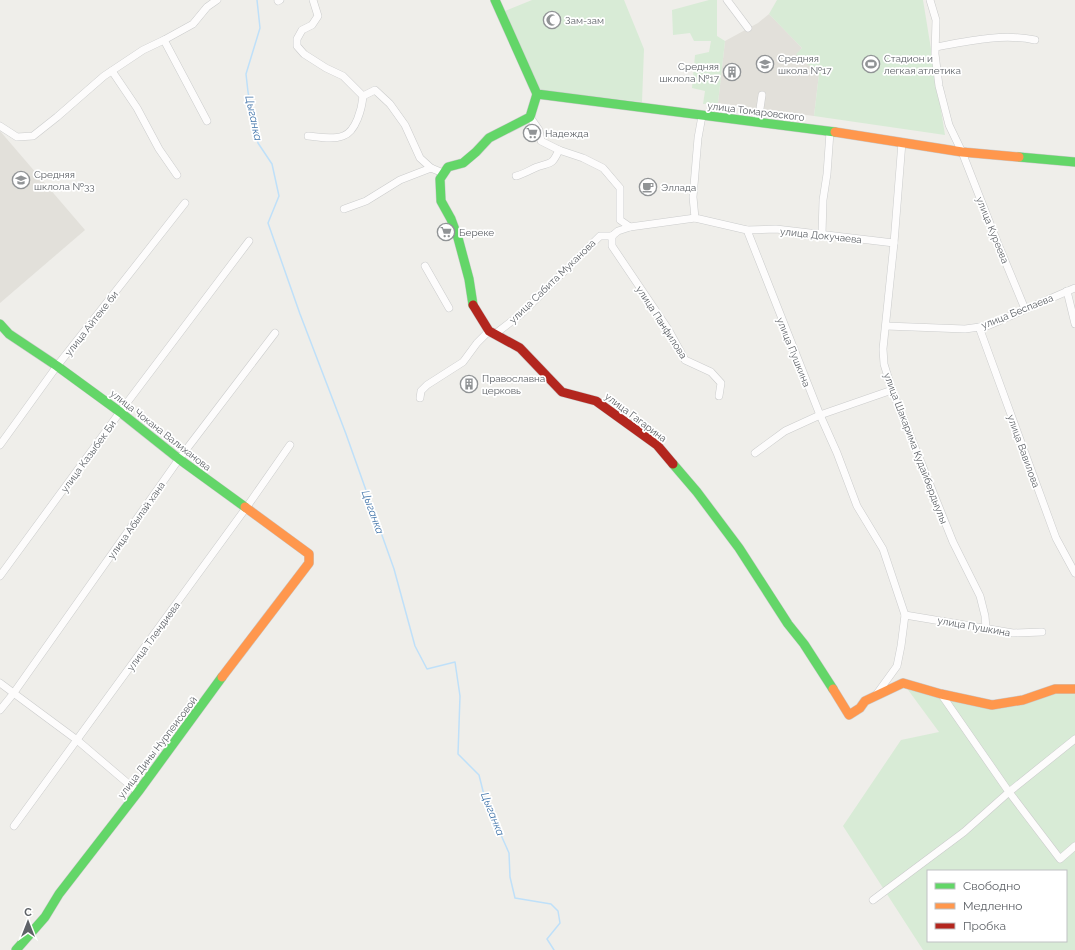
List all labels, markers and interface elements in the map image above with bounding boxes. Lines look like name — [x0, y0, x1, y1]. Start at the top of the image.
mosque icon: Зам-зам — [542, 10, 562, 30]
place label: Зам-зам — [565, 15, 604, 26]
place label: Средняя школа №17 — [778, 53, 832, 76]
place label: Стадион и легкая атлетика — [884, 53, 961, 76]
school or university icon: Средняя школа №17 — [755, 54, 775, 74]
sports icon: Стадион и легкая атлетика — [861, 54, 881, 74]
place label: Средняя шклола №17 — [660, 61, 720, 84]
building icon: Средняя шклола №17 — [722, 62, 742, 82]
water label: Цыганка — [242, 94, 265, 142]
street label: улица Томаровского — [707, 100, 805, 123]
supermarket icon: Надежда — [522, 123, 542, 143]
place label: Надежда — [545, 128, 589, 139]
place label: Средняя шклола №33 — [34, 169, 95, 192]
school or university icon: Средняя шклола №33 — [11, 170, 31, 190]
cafe icon: Эллада — [638, 177, 658, 197]
place label: Эллада — [661, 182, 696, 193]
street label: улица Куреева — [974, 195, 1011, 265]
supermarket icon: Береке — [436, 222, 456, 242]
street label: улица Докучаева — [780, 226, 862, 245]
place label: Береке — [459, 227, 494, 238]
street label: улица Сабита Муканова — [507, 237, 598, 325]
street label: улица Панфилова — [634, 284, 689, 361]
street label: улица Айтеке би — [63, 289, 120, 358]
street label: улица Беспаева — [980, 292, 1055, 331]
street label: улица Пушкина — [775, 316, 812, 388]
street label: улица Шакарима Кудайбердыулы — [882, 371, 950, 525]
place label: Православна церковь — [482, 373, 545, 396]
building icon: Православна церковь — [459, 374, 479, 394]
street label: улица Чокана Валиханова — [108, 388, 213, 473]
street label: улица Гагарина — [603, 391, 669, 444]
street label: улица Вавилова — [1005, 413, 1042, 489]
street label: улица Казыбек Би — [59, 418, 118, 494]
street label: улица Абылай хана — [106, 480, 167, 561]
water label: Цыганка — [359, 489, 387, 536]
street label: улица Тлендиева — [125, 600, 182, 673]
street label: улица Пушкина — [937, 615, 1011, 638]
street label: улица Дины Нурпеисовой — [116, 694, 199, 800]
water label: Цыганка — [478, 791, 507, 838]
legend — [927, 870, 1067, 942]
text: Свободно — [963, 879, 1020, 893]
text: Медленно — [963, 899, 1022, 913]
north arrow — [8, 902, 48, 942]
text: С — [24, 906, 32, 919]
text: Пробка — [963, 919, 1006, 933]

